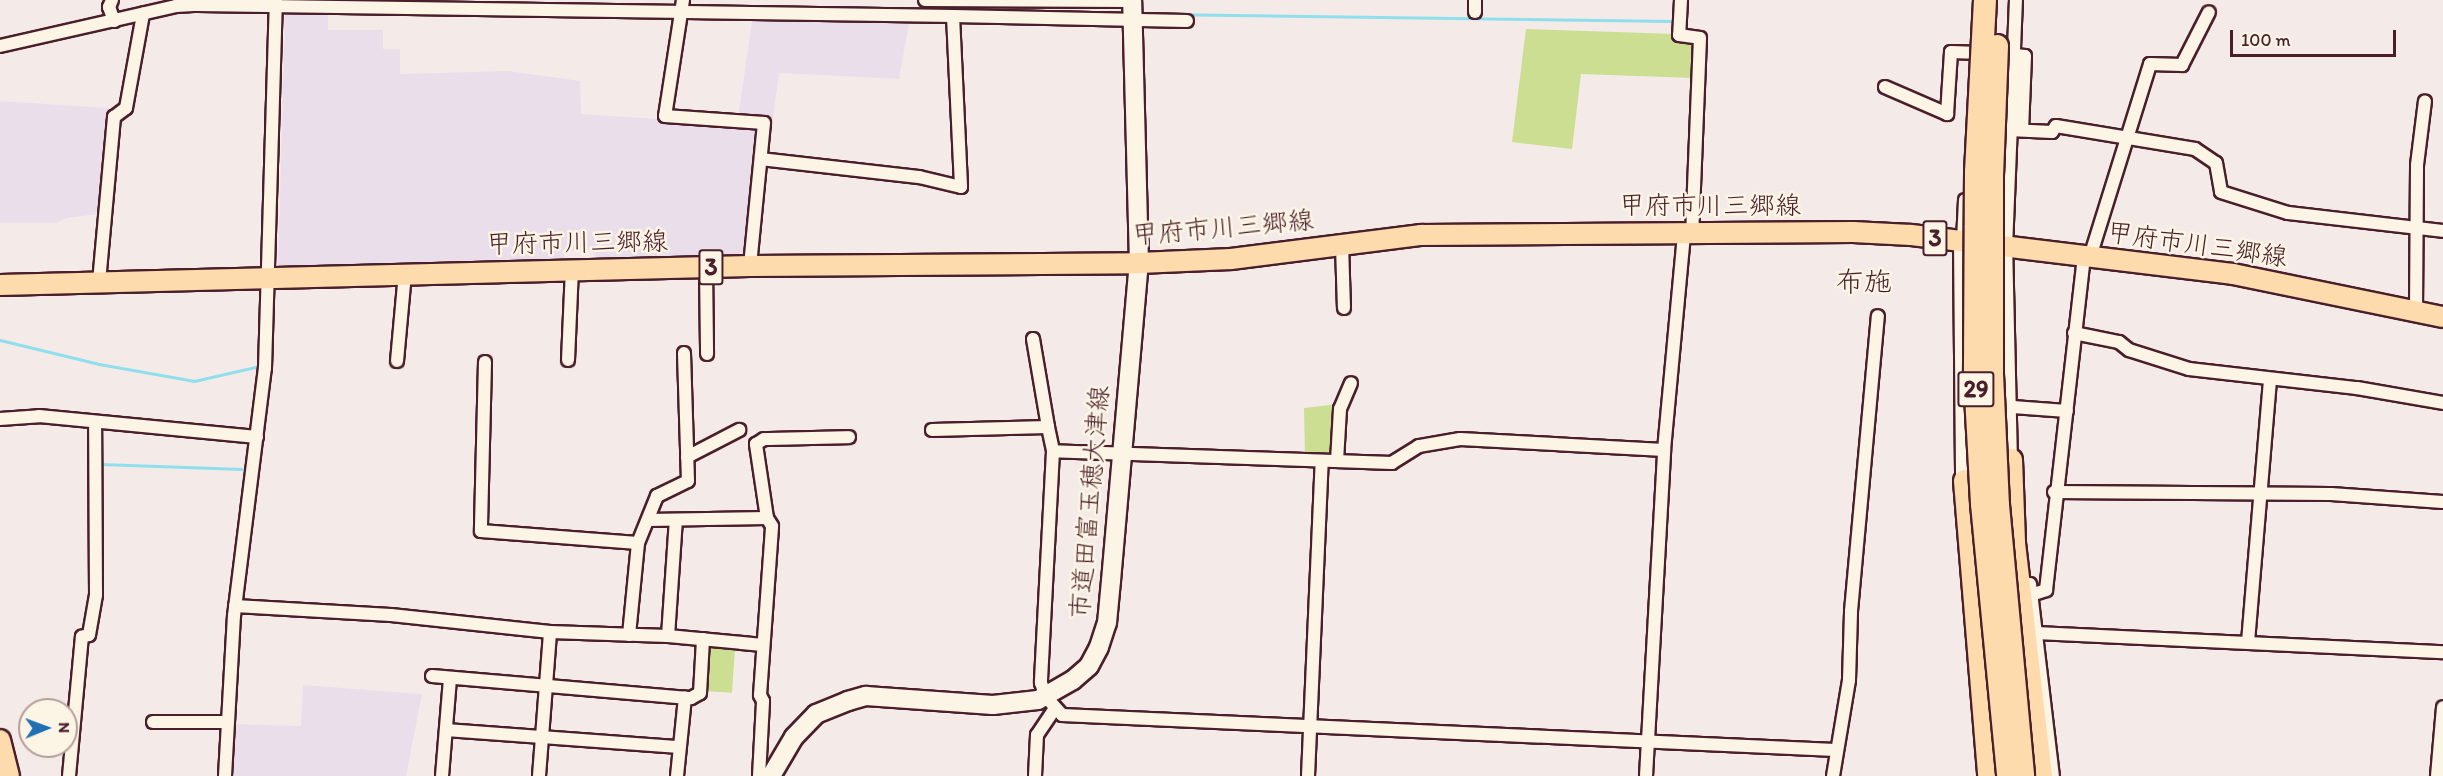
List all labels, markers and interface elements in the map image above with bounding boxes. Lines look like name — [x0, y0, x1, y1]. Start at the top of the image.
scale bar — [2233, 18, 2400, 56]
text: 100 m — [2241, 29, 2291, 51]
street label: 甲府市川三郷線 — [1619, 190, 1801, 222]
street label: 甲府市川三郷線 — [1131, 205, 1315, 251]
road number: 3 — [1922, 217, 1948, 259]
street label: 甲府市川三郷線 — [2105, 217, 2289, 273]
street label: 甲府市川三郷線 — [486, 226, 668, 260]
road number: 3 — [698, 246, 724, 288]
district label: 布施 — [1836, 264, 1892, 298]
road number: 29 — [1956, 368, 1996, 410]
street label: 市道田富玉穂大津線 — [1064, 384, 1116, 620]
north arrow — [18, 698, 78, 758]
text: N — [55, 722, 74, 733]

